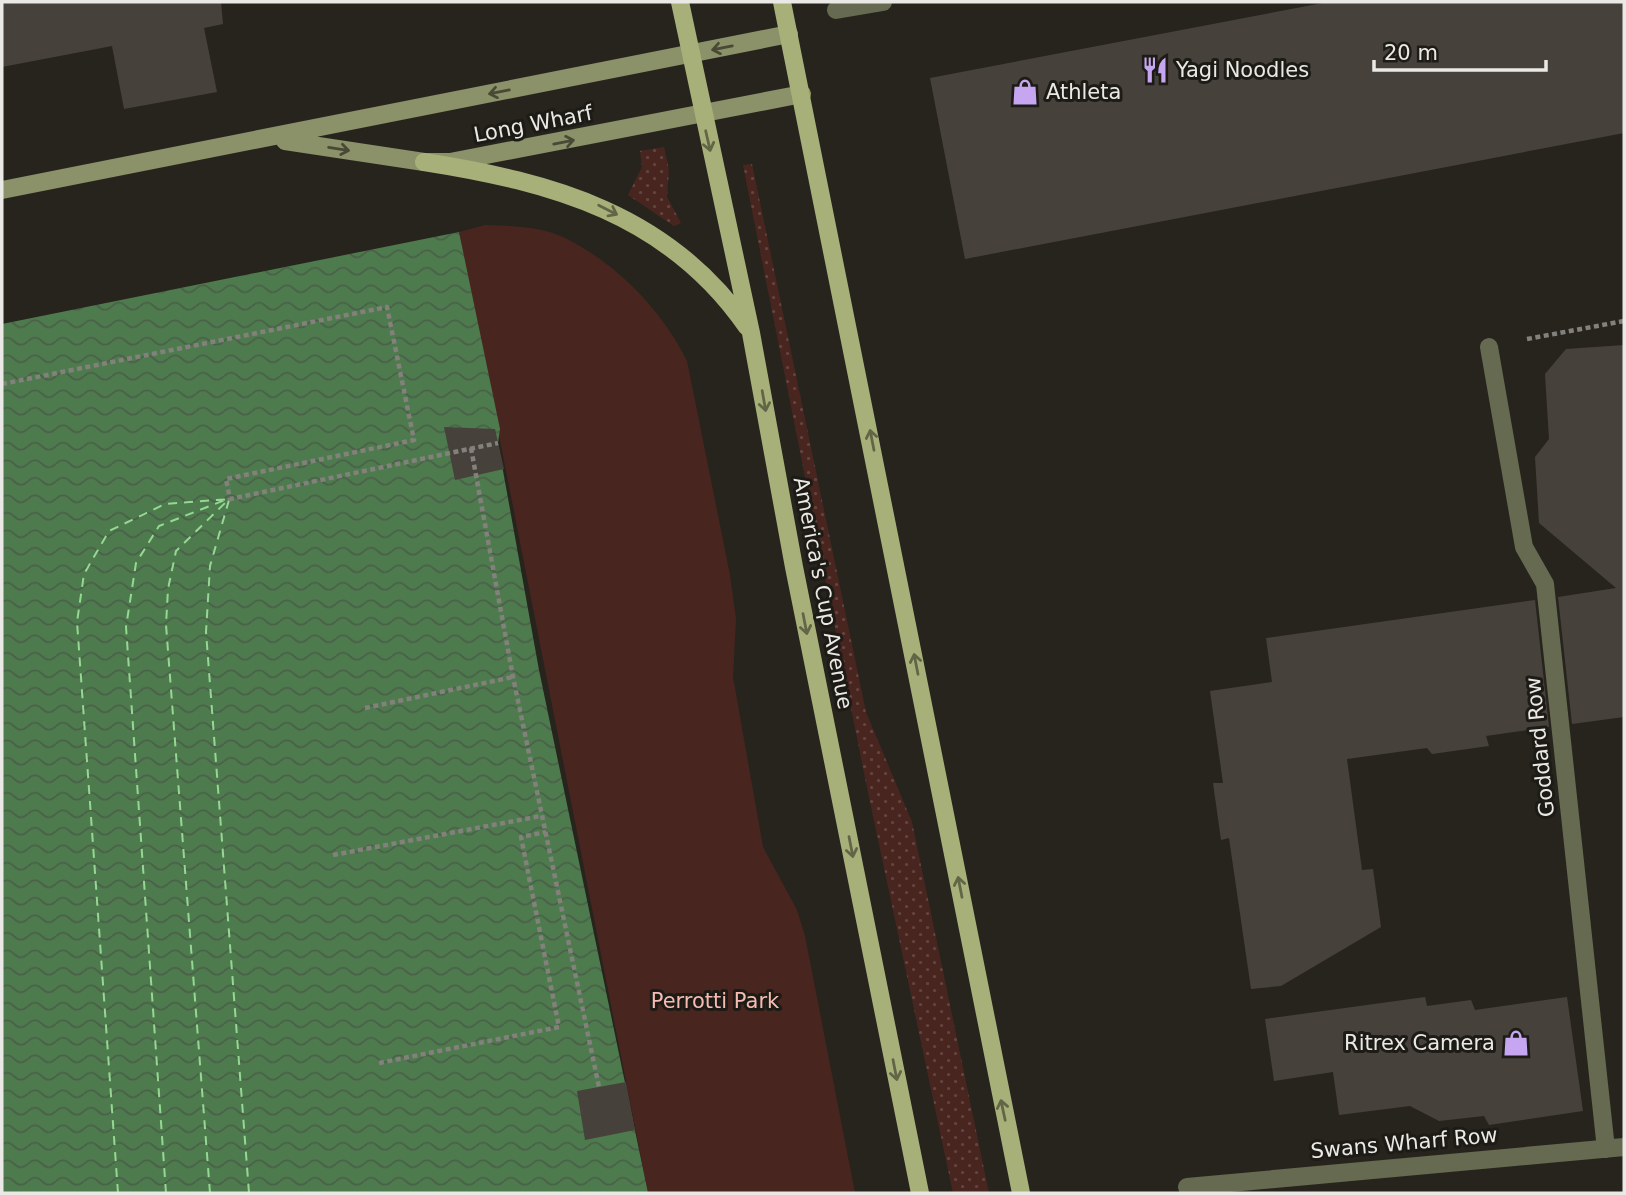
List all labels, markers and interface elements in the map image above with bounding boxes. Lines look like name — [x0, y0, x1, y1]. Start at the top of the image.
scale bar — [1374, 28, 1546, 72]
one-way arrow — [711, 41, 734, 55]
text: 20 m — [1384, 41, 1438, 65]
restaurant icon: Yagi Noodles — [1140, 55, 1170, 85]
place label: Yagi Noodles — [1175, 58, 1309, 82]
shop icon: Athleta — [1010, 77, 1040, 107]
place label: Athleta — [1046, 80, 1121, 104]
one-way arrow — [488, 86, 511, 100]
street label: Long Wharf — [472, 101, 595, 147]
one-way arrow — [702, 129, 716, 152]
one-way arrow — [552, 134, 574, 148]
one-way arrow — [327, 143, 350, 156]
one-way arrow — [597, 203, 618, 217]
one-way arrow — [757, 389, 771, 411]
one-way arrow — [865, 429, 878, 452]
street label: America's Cup Avenue — [789, 475, 857, 711]
one-way arrow — [799, 612, 813, 635]
one-way arrow — [909, 653, 923, 676]
street label: Goddard Row — [1521, 676, 1559, 818]
one-way arrow — [844, 835, 858, 858]
one-way arrow — [952, 876, 966, 899]
park label: Perrotti Park — [651, 989, 780, 1013]
shop icon: Ritrex Camera — [1501, 1028, 1531, 1058]
place label: Ritrex Camera — [1344, 1031, 1495, 1055]
one-way arrow — [889, 1058, 902, 1081]
one-way arrow — [995, 1099, 1009, 1122]
street label: Swans Wharf Row — [1309, 1123, 1499, 1163]

